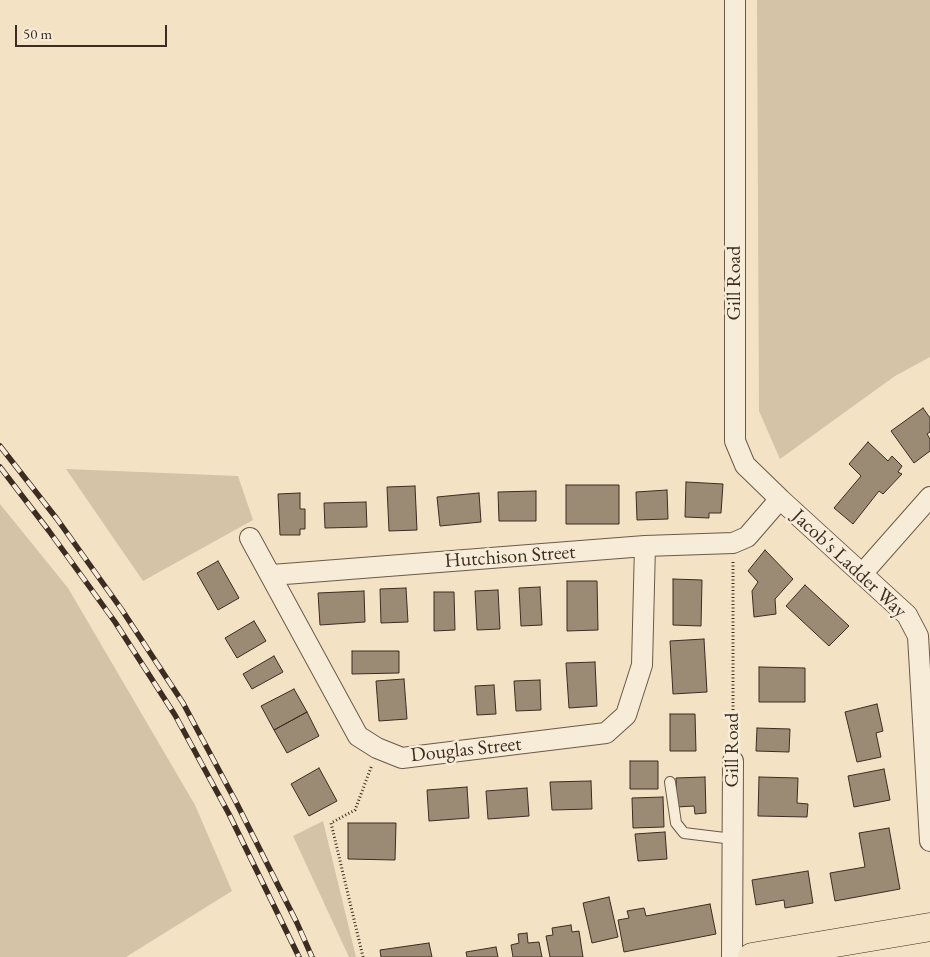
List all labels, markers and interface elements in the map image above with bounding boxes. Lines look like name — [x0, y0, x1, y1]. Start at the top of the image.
scale bar — [18, 15, 170, 47]
text: 50 m — [23, 24, 52, 43]
street label: Gill Road — [723, 246, 747, 320]
street label: Jacob's Ladder Way — [787, 505, 911, 623]
street label: Hutchison Street — [444, 540, 576, 574]
street label: Gill Road — [721, 713, 745, 787]
street label: Douglas Street — [409, 732, 523, 768]

